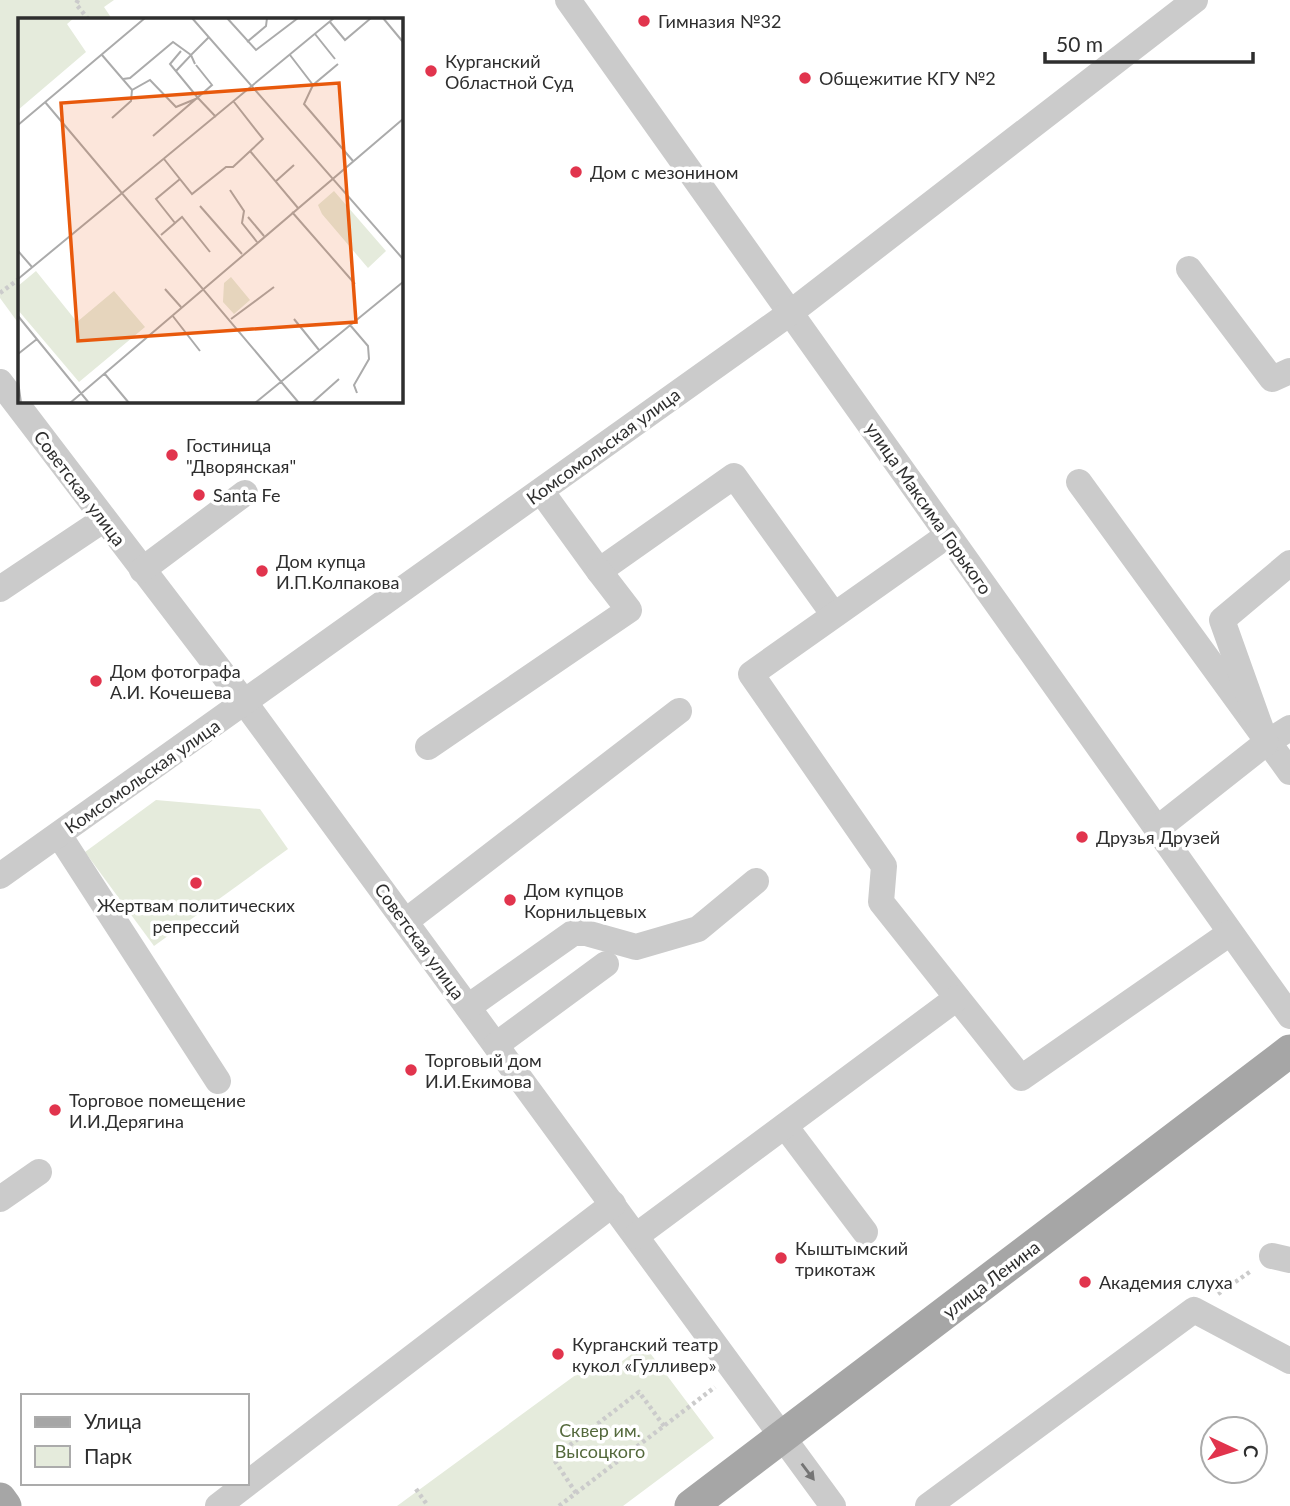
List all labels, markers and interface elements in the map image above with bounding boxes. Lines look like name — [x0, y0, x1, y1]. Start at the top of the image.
place label: Гимназия №32 — [658, 10, 781, 32]
marker: Гимназия №32 — [636, 13, 652, 29]
inset map — [18, 18, 402, 402]
scale bar — [1045, 21, 1253, 65]
text: 50 m — [1056, 31, 1103, 56]
place label: Курганский Областной Суд — [445, 50, 573, 93]
marker: Курганский Областной Суд — [423, 63, 439, 79]
place label: Общежитие КГУ №2 — [819, 67, 996, 89]
marker: Общежитие КГУ №2 — [797, 70, 813, 86]
place label: Дом с мезонином — [590, 161, 738, 183]
marker: Дом с мезонином — [568, 164, 584, 180]
street label: Комсомольская улица — [522, 383, 684, 509]
street label: улица Максима Горького — [861, 418, 997, 598]
street label: Советская улица — [30, 426, 130, 550]
place label: Гостиница "Дворянская" — [186, 434, 296, 477]
marker: Гостиница "Дворянская" — [164, 447, 180, 463]
place label: Santa Fe — [213, 484, 280, 506]
marker: Santa Fe — [191, 487, 207, 503]
place label: Дом купца И.П.Колпакова — [276, 550, 399, 593]
marker: Дом купца И.П.Колпакова — [254, 563, 270, 579]
place label: Дом фотографа А.И. Кочешева — [110, 660, 241, 703]
marker: Дом фотографа А.И. Кочешева — [88, 673, 104, 689]
street label: Комсомольская улица — [60, 714, 224, 838]
place label: Друзья Друзей — [1096, 826, 1220, 848]
marker: Друзья Друзей — [1074, 829, 1090, 845]
marker: Жертвам политических репрессий — [188, 875, 204, 891]
street label: Советская улица — [370, 878, 470, 1004]
place label: Дом купцов Корнильцевых — [524, 879, 646, 922]
marker: Дом купцов Корнильцевых — [502, 892, 518, 908]
place label: Жертвам политических репрессий — [97, 894, 295, 937]
place label: Торговый дом И.И.Екимова — [425, 1049, 542, 1092]
marker: Торговый дом И.И.Екимова — [403, 1062, 419, 1078]
place label: Торговое помещение И.И.Дерягина — [69, 1089, 246, 1132]
marker: Торговое помещение И.И.Дерягина — [47, 1102, 63, 1118]
street label: улица Ленина — [938, 1235, 1044, 1323]
place label: Кыштымский трикотаж — [795, 1237, 908, 1280]
marker: Кыштымский трикотаж — [773, 1250, 789, 1266]
place label: Академия слуха — [1099, 1271, 1233, 1293]
marker: Академия слуха — [1077, 1274, 1093, 1290]
place label: Курганский театр кукол «Гулливер» — [572, 1333, 718, 1376]
marker: Курганский театр кукол «Гулливер» — [550, 1346, 566, 1362]
legend — [21, 1394, 248, 1485]
text: Улица — [84, 1408, 142, 1433]
north arrow — [1199, 1415, 1269, 1485]
park label: Сквер им. Высоцкого — [555, 1419, 645, 1462]
text: Парк — [84, 1443, 132, 1468]
text: С — [1240, 1444, 1263, 1459]
one-way arrow — [801, 1462, 816, 1480]

